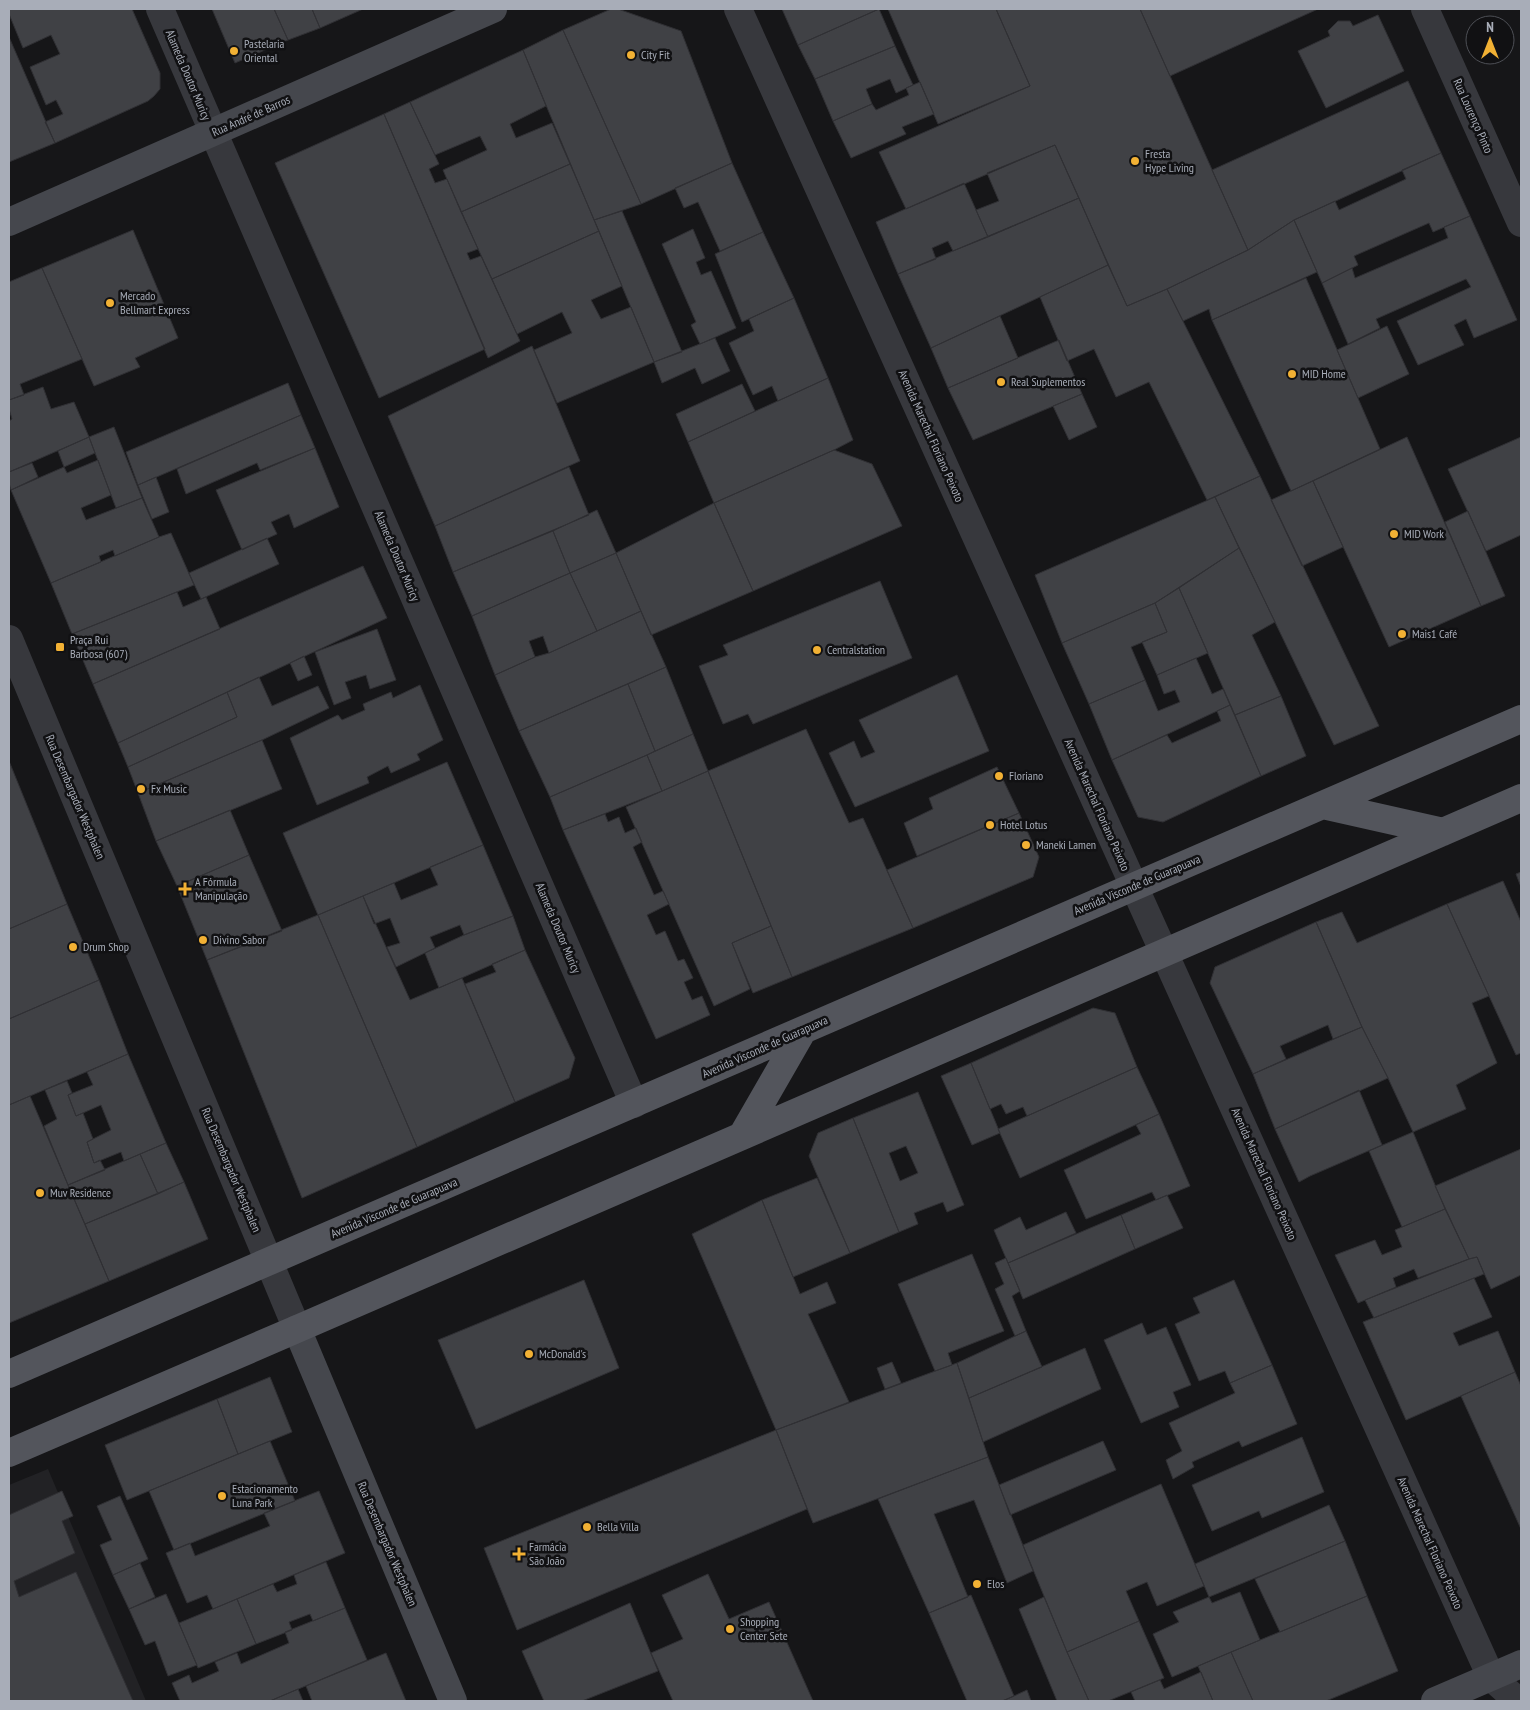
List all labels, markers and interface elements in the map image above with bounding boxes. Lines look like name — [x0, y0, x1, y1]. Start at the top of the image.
north arrow — [1465, 15, 1515, 65]
text: N — [1486, 18, 1494, 36]
street label: Alameda Doutor Muricy — [163, 27, 214, 123]
place label: Pastelaria Oriental — [244, 36, 285, 65]
marker: Pastelaria Oriental — [228, 45, 240, 57]
place label: City Fit — [641, 47, 671, 62]
marker: City Fit — [625, 49, 637, 61]
street label: Rua Lourenço Pinto — [1450, 76, 1497, 155]
street label: Rua André de Barros — [209, 92, 292, 139]
place label: Fresta Hype Living — [1145, 146, 1194, 175]
marker: Fresta Hype Living — [1129, 155, 1141, 167]
place label: Mercado Bellmart Express — [120, 288, 190, 317]
marker: Mercado Bellmart Express — [104, 297, 116, 309]
place label: MID Home — [1302, 366, 1346, 381]
street label: Avenida Marechal Floriano Peixoto — [895, 367, 967, 504]
marker: MID Home — [1286, 368, 1298, 380]
place label: Real Suplementos — [1011, 374, 1085, 389]
marker: Real Suplementos — [995, 376, 1007, 388]
street label: Alameda Doutor Muricy — [372, 508, 423, 604]
place label: MID Work — [1404, 526, 1444, 541]
marker: MID Work — [1388, 528, 1400, 540]
place label: Mais1 Café — [1412, 626, 1457, 641]
marker: Mais1 Café — [1396, 628, 1408, 640]
place label: Praça Rui Barbosa (607) — [70, 632, 128, 661]
marker: Praça Rui Barbosa (607) — [54, 641, 66, 653]
place label: Centralstation — [827, 642, 885, 657]
marker: Centralstation — [811, 644, 823, 656]
street label: Rua Desembargador Westphalen — [42, 732, 109, 861]
street label: Avenida Marechal Floriano Peixoto — [1061, 736, 1133, 873]
place label: Floriano — [1009, 768, 1043, 783]
marker: Floriano — [993, 770, 1005, 782]
place label: Fx Music — [151, 781, 188, 796]
marker: Fx Music — [135, 783, 147, 795]
place label: Hotel Lotus — [1000, 817, 1047, 832]
marker: Hotel Lotus — [984, 819, 996, 831]
place label: Maneki Lamen — [1036, 837, 1096, 852]
marker: Maneki Lamen — [1020, 839, 1032, 851]
street label: Avenida Visconde de Guarapuava — [1071, 851, 1202, 918]
place label: A Fórmula Manipulação — [195, 874, 248, 903]
street label: Alameda Doutor Muricy — [533, 880, 584, 976]
marker: A Fórmula Manipulação — [179, 883, 191, 895]
place label: Divino Sabor — [213, 932, 266, 947]
marker: Divino Sabor — [197, 934, 209, 946]
place label: Drum Shop — [83, 939, 129, 954]
marker: Drum Shop — [67, 941, 79, 953]
street label: Avenida Visconde de Guarapuava — [700, 1012, 830, 1081]
street label: Rua Desembargador Westphalen — [198, 1105, 265, 1234]
street label: Avenida Marechal Floriano Peixoto — [1228, 1105, 1300, 1242]
street label: Avenida Visconde de Guarapuava — [328, 1174, 459, 1241]
place label: Muv Residence — [50, 1185, 111, 1200]
marker: Muv Residence — [34, 1187, 46, 1199]
place label: McDonald's — [539, 1346, 586, 1361]
marker: McDonald's — [523, 1348, 535, 1360]
street label: Avenida Marechal Floriano Peixoto — [1394, 1474, 1466, 1611]
street label: Rua Desembargador Westphalen — [354, 1479, 421, 1608]
place label: Estacionamento Luna Park — [232, 1481, 298, 1510]
marker: Estacionamento Luna Park — [216, 1490, 228, 1502]
place label: Bella Villa — [597, 1519, 639, 1534]
marker: Bella Villa — [581, 1521, 593, 1533]
place label: Farmácia São João — [529, 1539, 567, 1568]
marker: Farmácia São João — [513, 1548, 525, 1560]
place label: Elos — [987, 1576, 1004, 1591]
marker: Elos — [971, 1578, 983, 1590]
place label: Shopping Center Sete — [740, 1614, 788, 1643]
marker: Shopping Center Sete — [724, 1623, 736, 1635]

